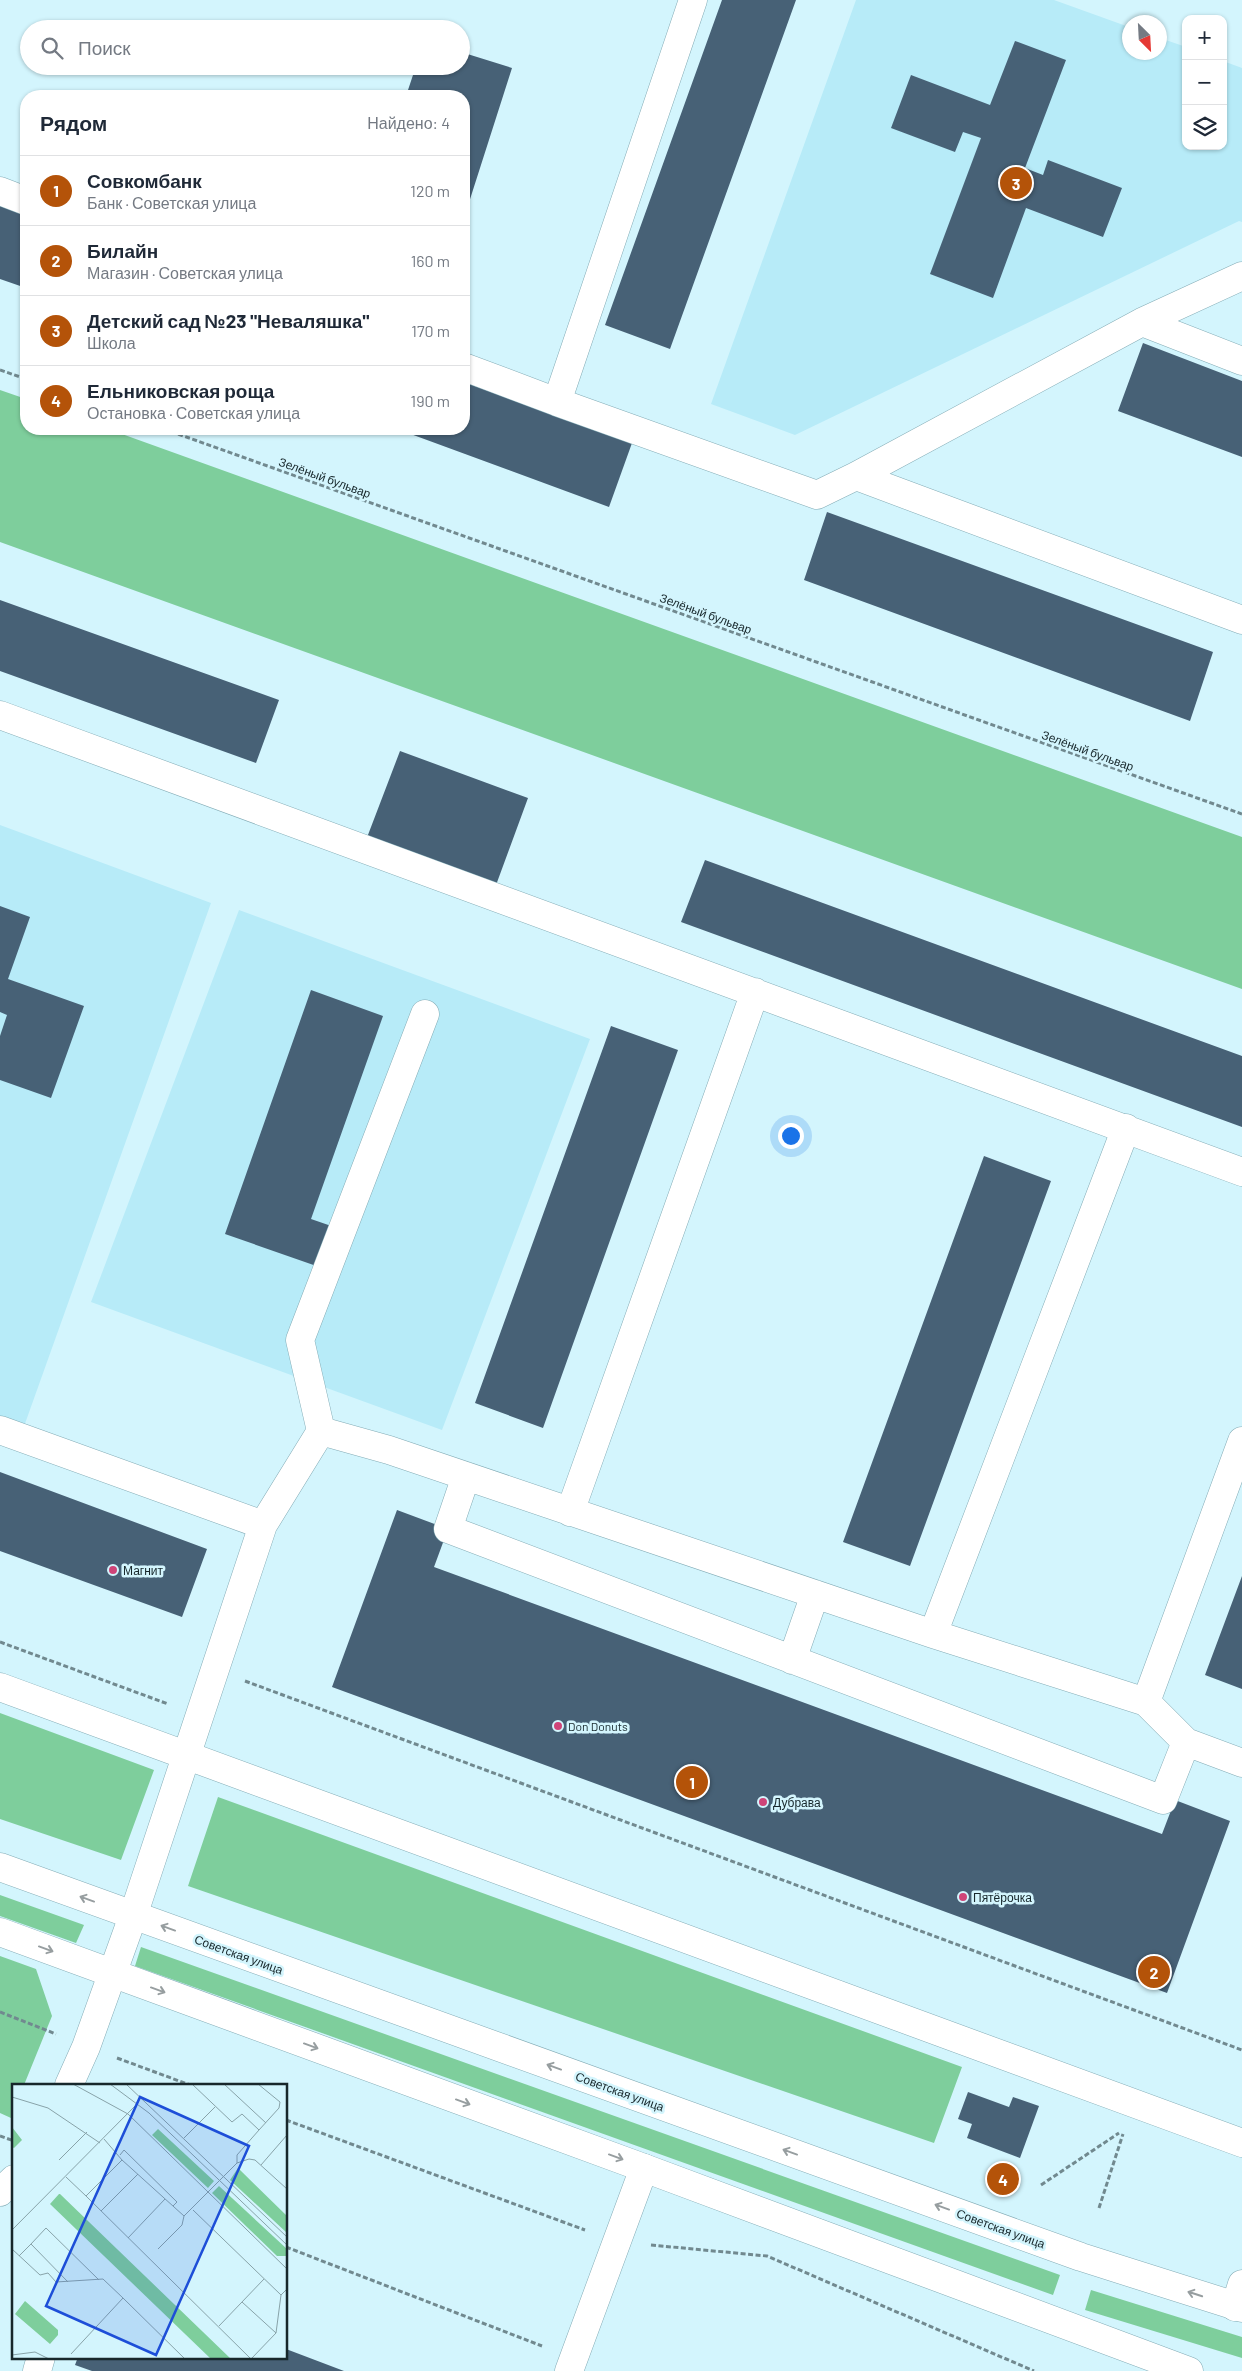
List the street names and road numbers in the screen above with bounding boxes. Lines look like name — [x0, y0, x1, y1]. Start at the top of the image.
street label: Зелёный бульвар — [277, 454, 373, 501]
street label: Зелёный бульвар — [658, 590, 754, 637]
street label: Зелёный бульвар — [1040, 727, 1136, 774]
street label: Советская улица — [192, 1931, 286, 1978]
street label: Советская улица — [573, 2068, 667, 2115]
street label: Советская улица — [954, 2205, 1048, 2252]

